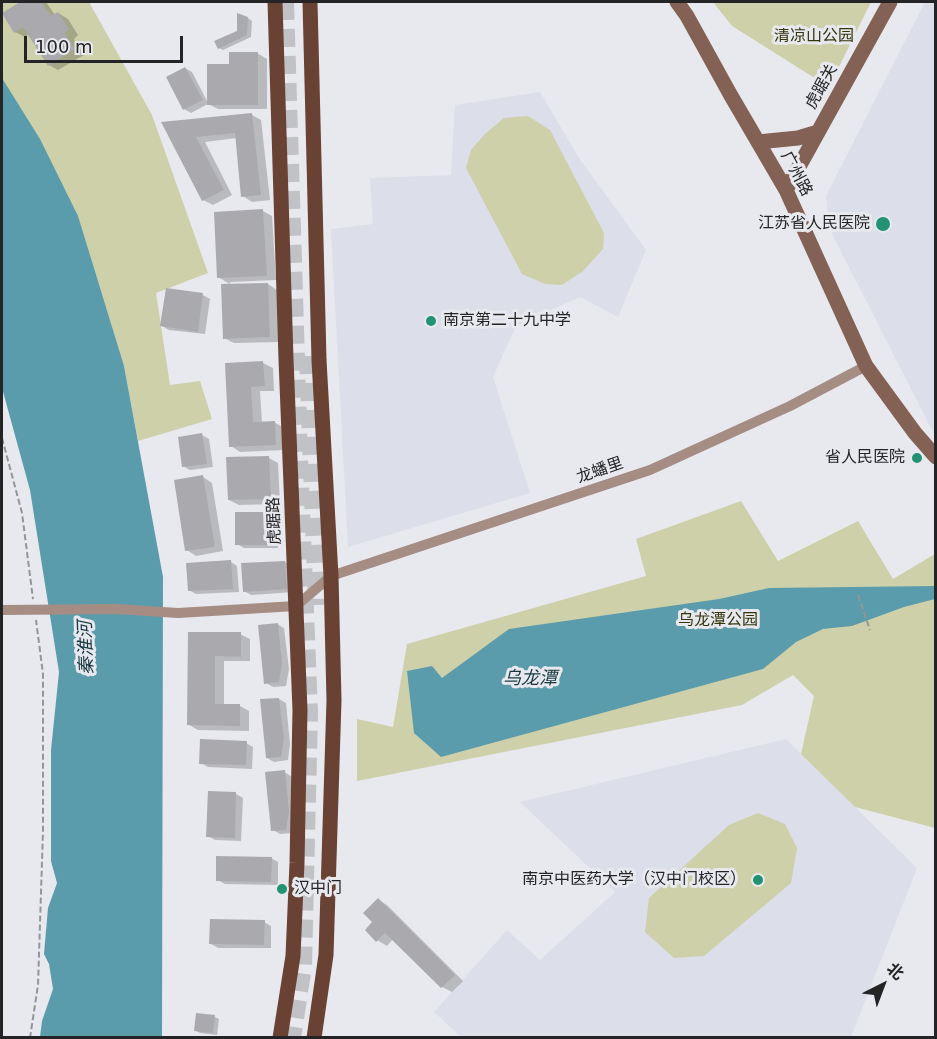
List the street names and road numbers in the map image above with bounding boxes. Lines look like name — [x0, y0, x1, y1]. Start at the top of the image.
street label: 虎踞关 — [802, 61, 842, 113]
street label: 广州路 — [776, 148, 816, 200]
street label: 龙蟠里 — [574, 454, 626, 488]
street label: 虎踞路 — [265, 497, 285, 545]

